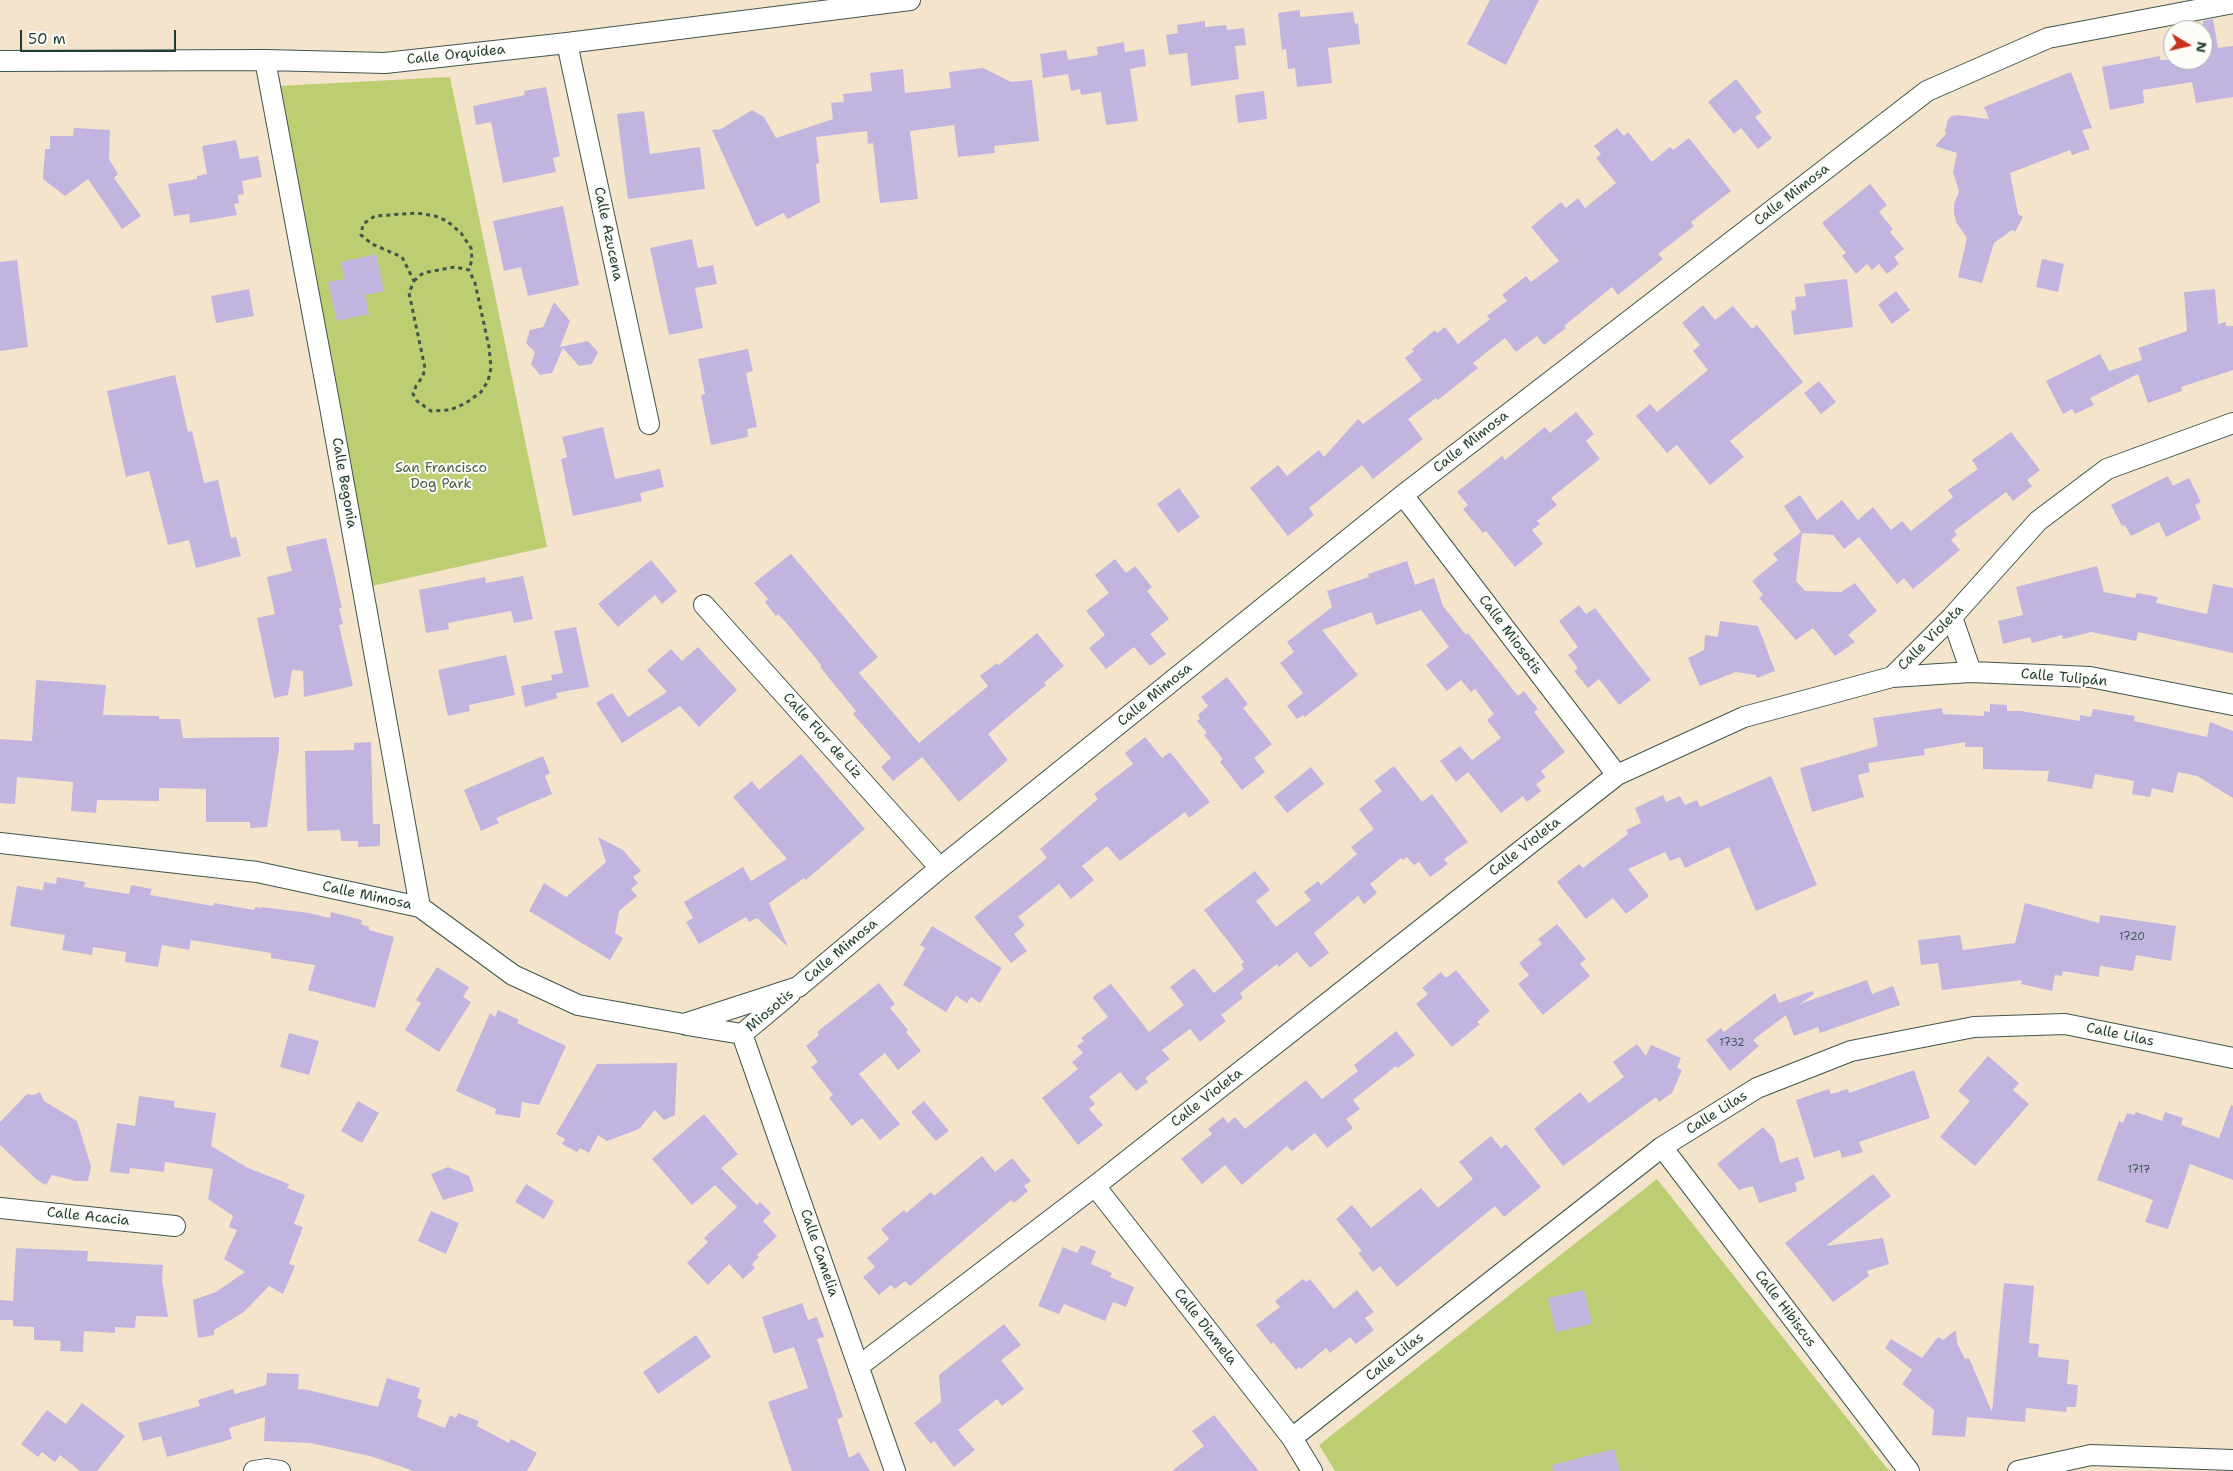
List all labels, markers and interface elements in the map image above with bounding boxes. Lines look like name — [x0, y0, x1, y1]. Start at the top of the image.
scale bar — [22, 20, 179, 52]
north arrow — [2163, 20, 2213, 70]
text: 50 m — [28, 29, 66, 49]
text: N — [2192, 40, 2212, 54]
street label: Calle Orquídea — [406, 41, 506, 69]
street label: Calle Mimosa — [1751, 160, 1833, 230]
street label: Calle Azucena — [590, 185, 626, 283]
street label: Calle Mimosa — [1430, 407, 1512, 477]
street label: Calle Begonia — [328, 436, 360, 530]
park label: San Francisco Dog Park — [395, 460, 487, 492]
street label: Calle Miosotis — [1475, 592, 1545, 678]
street label: Calle Violeta — [1895, 602, 1967, 674]
street label: Calle Mimosa — [1114, 660, 1196, 730]
street label: Calle Tulipán — [2020, 666, 2108, 690]
street label: Calle Flor de Liz — [779, 689, 865, 783]
street label: Calle Violeta — [1486, 814, 1564, 880]
street label: Calle Mimosa — [321, 878, 413, 914]
street label: Calle Mimosa — [801, 915, 881, 987]
house number: 1720 — [2119, 930, 2145, 944]
street label: Miosotis — [743, 986, 797, 1036]
street label: Calle Lilas — [2084, 1020, 2156, 1050]
house number: 1732 — [1719, 1036, 1745, 1050]
street label: Calle Violeta — [1168, 1065, 1246, 1131]
street label: Calle Lilas — [1683, 1088, 1751, 1138]
house number: 1717 — [2128, 1163, 2150, 1177]
street label: Calle Acacia — [46, 1204, 130, 1230]
street label: Calle Camelia — [796, 1207, 842, 1299]
street label: Calle Hibiscus — [1751, 1267, 1819, 1351]
street label: Calle Diamela — [1170, 1285, 1240, 1369]
street label: Calle Lilas — [1363, 1329, 1427, 1385]

